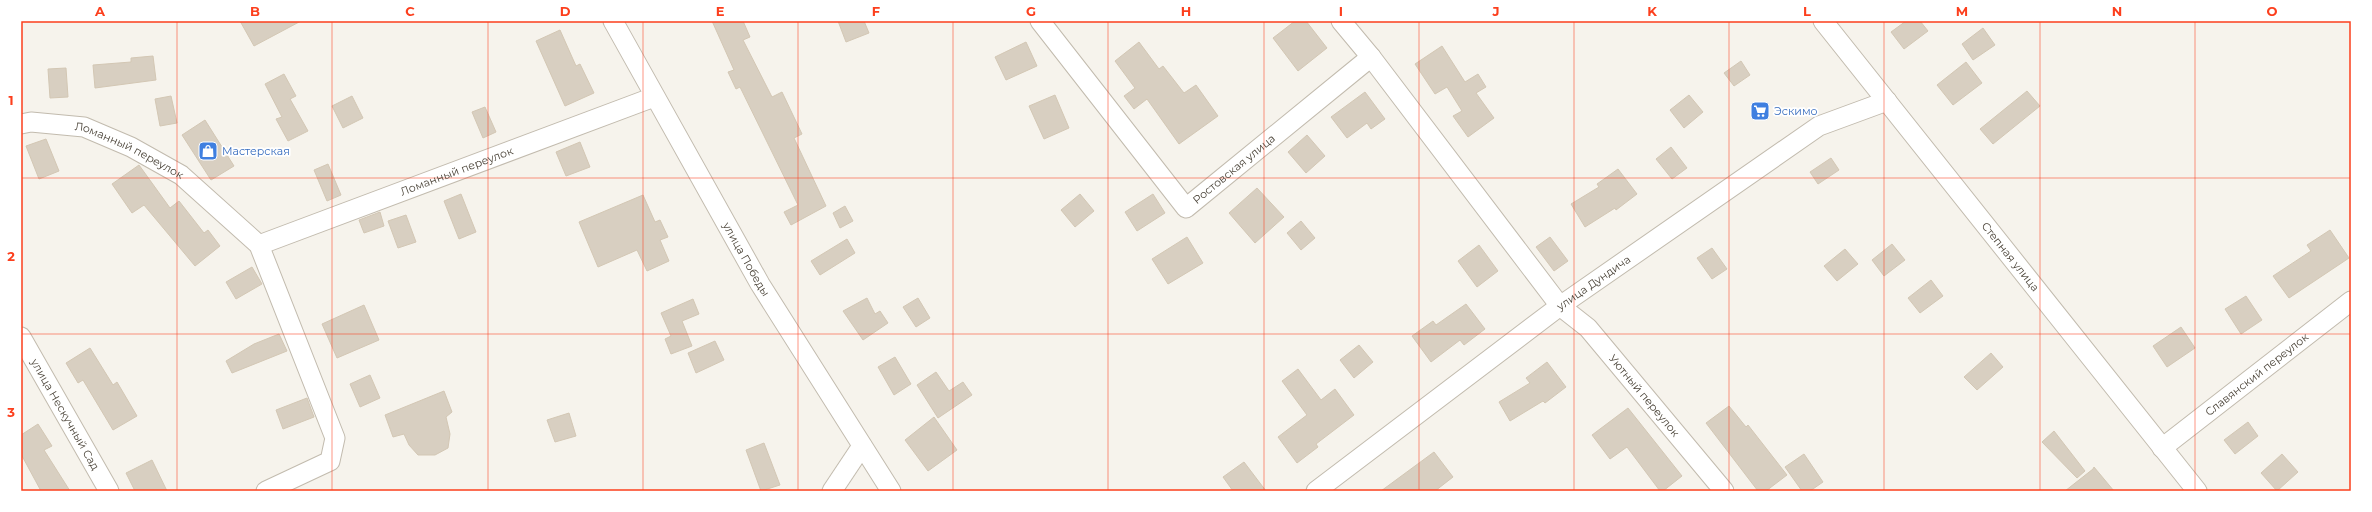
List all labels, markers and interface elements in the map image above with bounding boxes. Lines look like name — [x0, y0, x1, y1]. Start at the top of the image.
text: A — [94, 3, 106, 19]
text: B — [250, 3, 260, 19]
text: C — [405, 3, 415, 19]
text: D — [560, 3, 571, 19]
text: E — [716, 3, 725, 19]
text: F — [872, 3, 880, 19]
text: G — [1026, 3, 1036, 19]
text: H — [1181, 3, 1191, 19]
text: I — [1339, 3, 1343, 19]
text: J — [1491, 3, 1500, 19]
text: K — [1647, 3, 1657, 19]
text: L — [1803, 3, 1811, 19]
text: M — [1956, 3, 1968, 19]
text: N — [2112, 3, 2122, 19]
text: O — [2267, 3, 2278, 19]
text: 1 — [8, 92, 14, 108]
supermarket icon: Эскимо — [1749, 100, 1771, 122]
place label: Эскимо — [1774, 104, 1818, 118]
street label: Ломанный переулок — [74, 119, 187, 182]
street label: Ростовская улица — [1190, 131, 1278, 207]
shop icon: Мастерская — [197, 140, 219, 162]
street label: Ломанный переулок — [398, 143, 516, 198]
place label: Мастерская — [222, 144, 290, 158]
street label: улица Победы — [719, 219, 773, 299]
street label: Степная улица — [1979, 219, 2042, 294]
text: 2 — [7, 248, 15, 264]
street label: улица Дундича — [1553, 252, 1633, 314]
street label: Славянский переулок — [2202, 329, 2312, 419]
street label: Уютный переулок — [1606, 352, 1683, 440]
street label: улица Нескучный Сад — [27, 355, 103, 473]
text: 3 — [6, 404, 15, 420]

